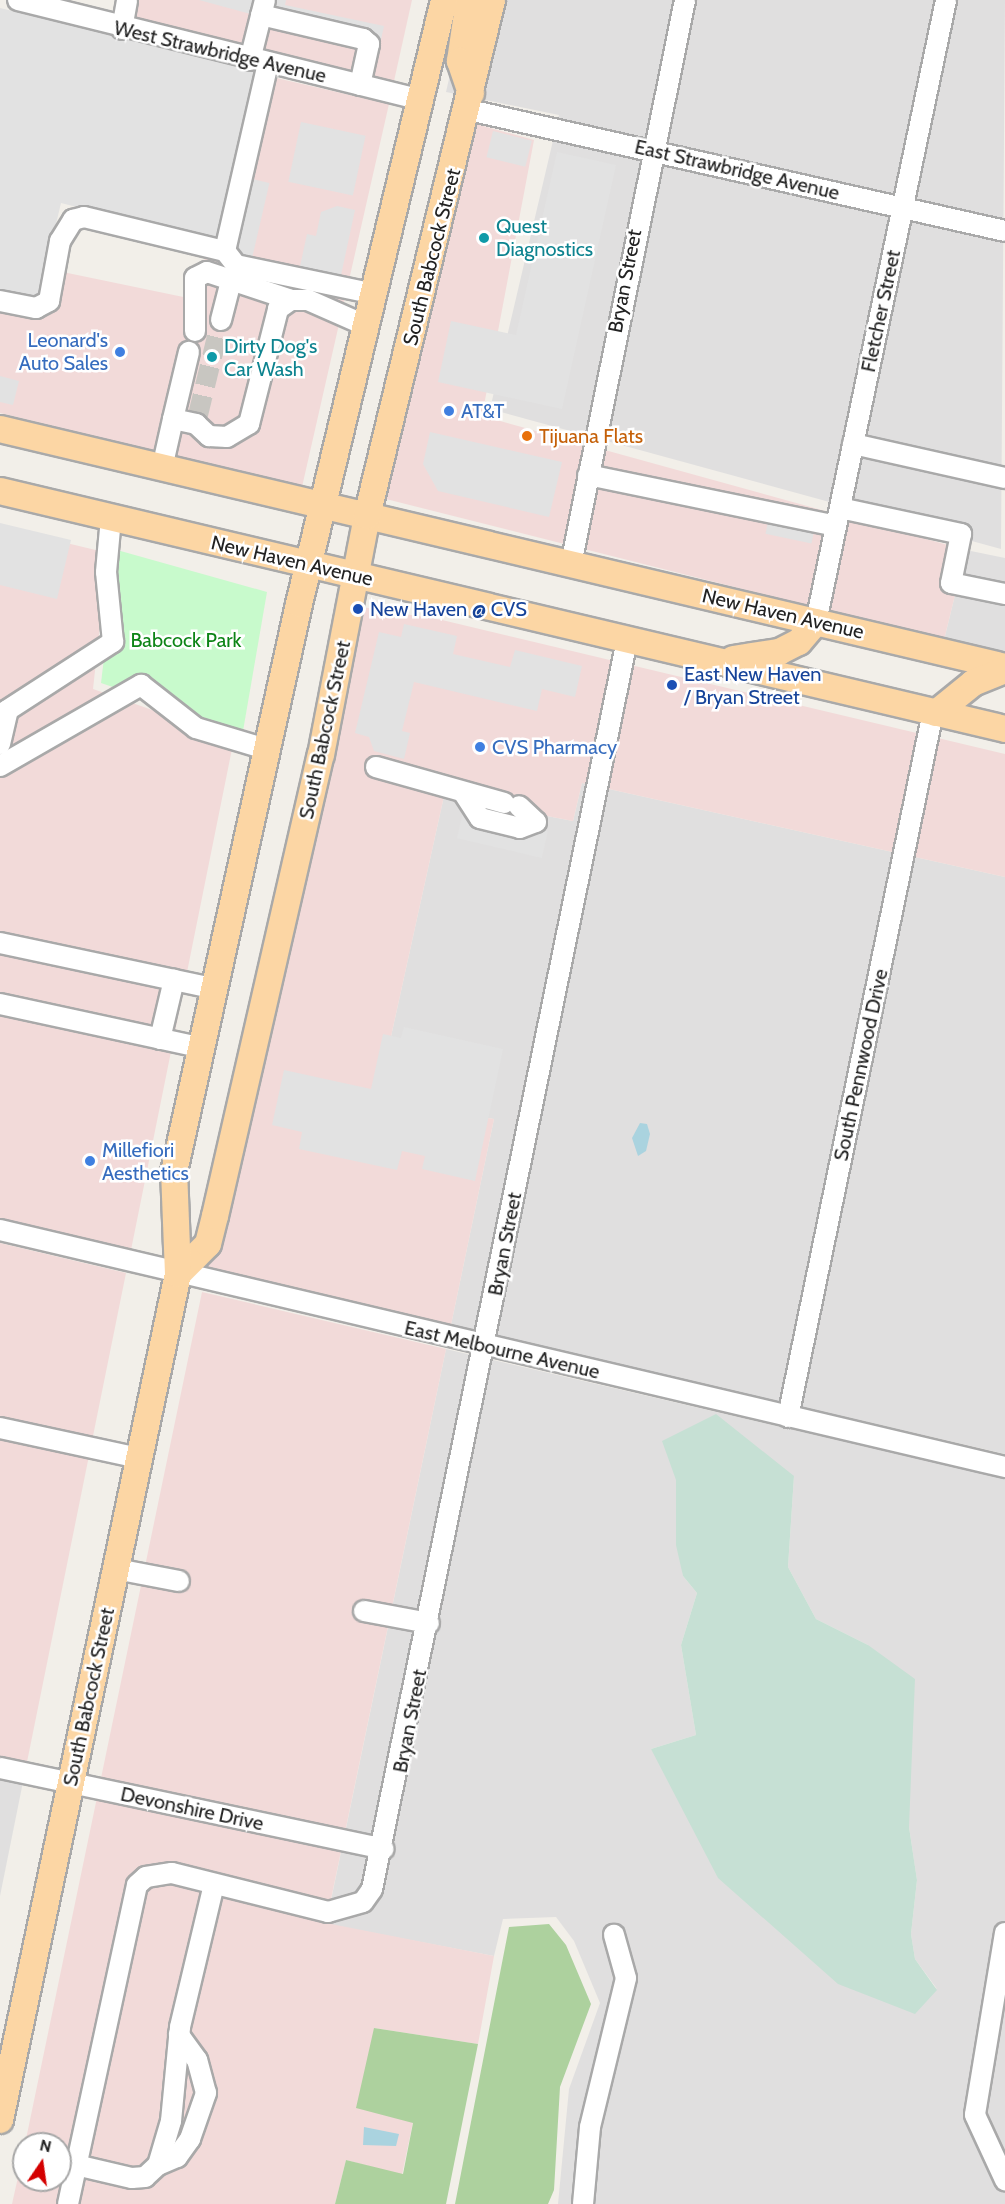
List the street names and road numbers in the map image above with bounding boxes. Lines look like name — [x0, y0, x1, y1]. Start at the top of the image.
street label: West Strawbridge Avenue — [112, 16, 328, 88]
street label: East Strawbridge Avenue — [632, 135, 842, 205]
street label: South Babcock Street — [398, 166, 466, 348]
street label: Bryan Street — [603, 227, 647, 335]
street label: Fletcher Street — [856, 248, 906, 374]
street label: New Haven Avenue — [209, 531, 375, 591]
street label: New Haven Avenue — [700, 584, 866, 644]
street label: South Babcock Street — [294, 639, 356, 821]
street label: South Pennwood Drive — [829, 967, 893, 1163]
street label: Bryan Street — [483, 1190, 527, 1298]
street label: East Melbourne Avenue — [402, 1316, 602, 1384]
street label: South Babcock Street — [58, 1606, 120, 1788]
street label: Bryan Street — [388, 1667, 432, 1775]
street label: Devonshire Drive — [118, 1782, 266, 1836]

